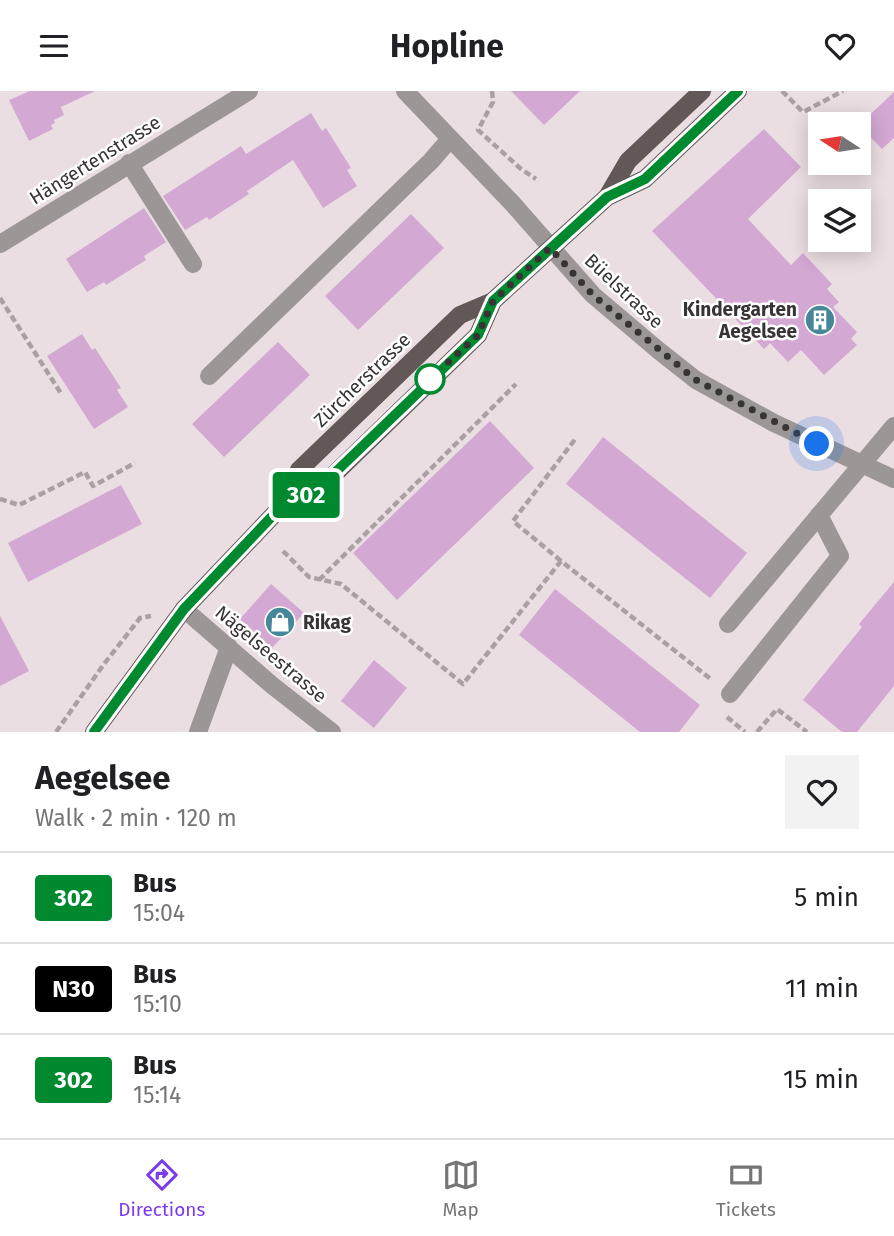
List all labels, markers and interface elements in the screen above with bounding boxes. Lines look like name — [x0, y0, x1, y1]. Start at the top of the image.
icon: menu — [35, 27, 73, 65]
text: Hopline — [390, 27, 504, 65]
icon: heart — [821, 27, 859, 65]
street label: Hängertenstrasse — [25, 110, 165, 210]
north arrow — [808, 112, 872, 175]
map controls — [808, 112, 871, 252]
button: layers — [808, 189, 871, 252]
street label: Büelstrasse — [580, 249, 668, 333]
place label: Kindergarten Aegelsee — [683, 298, 797, 343]
building icon: Kindergarten Aegelsee — [803, 303, 837, 337]
street label: Zürcherstrasse — [309, 328, 415, 432]
unlabelled marker — [415, 364, 445, 394]
your location — [799, 426, 834, 461]
line badge: 302 — [266, 472, 346, 518]
text: 302 — [287, 481, 325, 509]
street label: Nägelseestrasse — [210, 601, 332, 707]
shop icon: Rikag — [263, 605, 297, 639]
place label: Rikag — [303, 611, 352, 634]
button: heart — [785, 755, 859, 829]
text: Aegelsee — [35, 758, 171, 798]
text: Walk · 2 min · 120 m — [35, 804, 237, 832]
text: Bus — [133, 868, 176, 899]
text: 5 min — [794, 882, 859, 913]
text: 302 — [54, 884, 93, 912]
text: 15:04 — [133, 899, 185, 927]
text: Bus — [133, 959, 176, 990]
text: 11 min — [785, 973, 859, 1004]
text: N30 — [52, 975, 95, 1003]
text: 15:10 — [133, 990, 182, 1018]
text: Bus — [133, 1050, 176, 1081]
text: 15 min — [783, 1064, 859, 1095]
text: 302 — [54, 1066, 93, 1094]
text: 15:14 — [133, 1081, 181, 1109]
tab: Directions — [118, 1156, 205, 1221]
tab: Map — [442, 1156, 480, 1221]
tab: Tickets — [716, 1156, 776, 1221]

